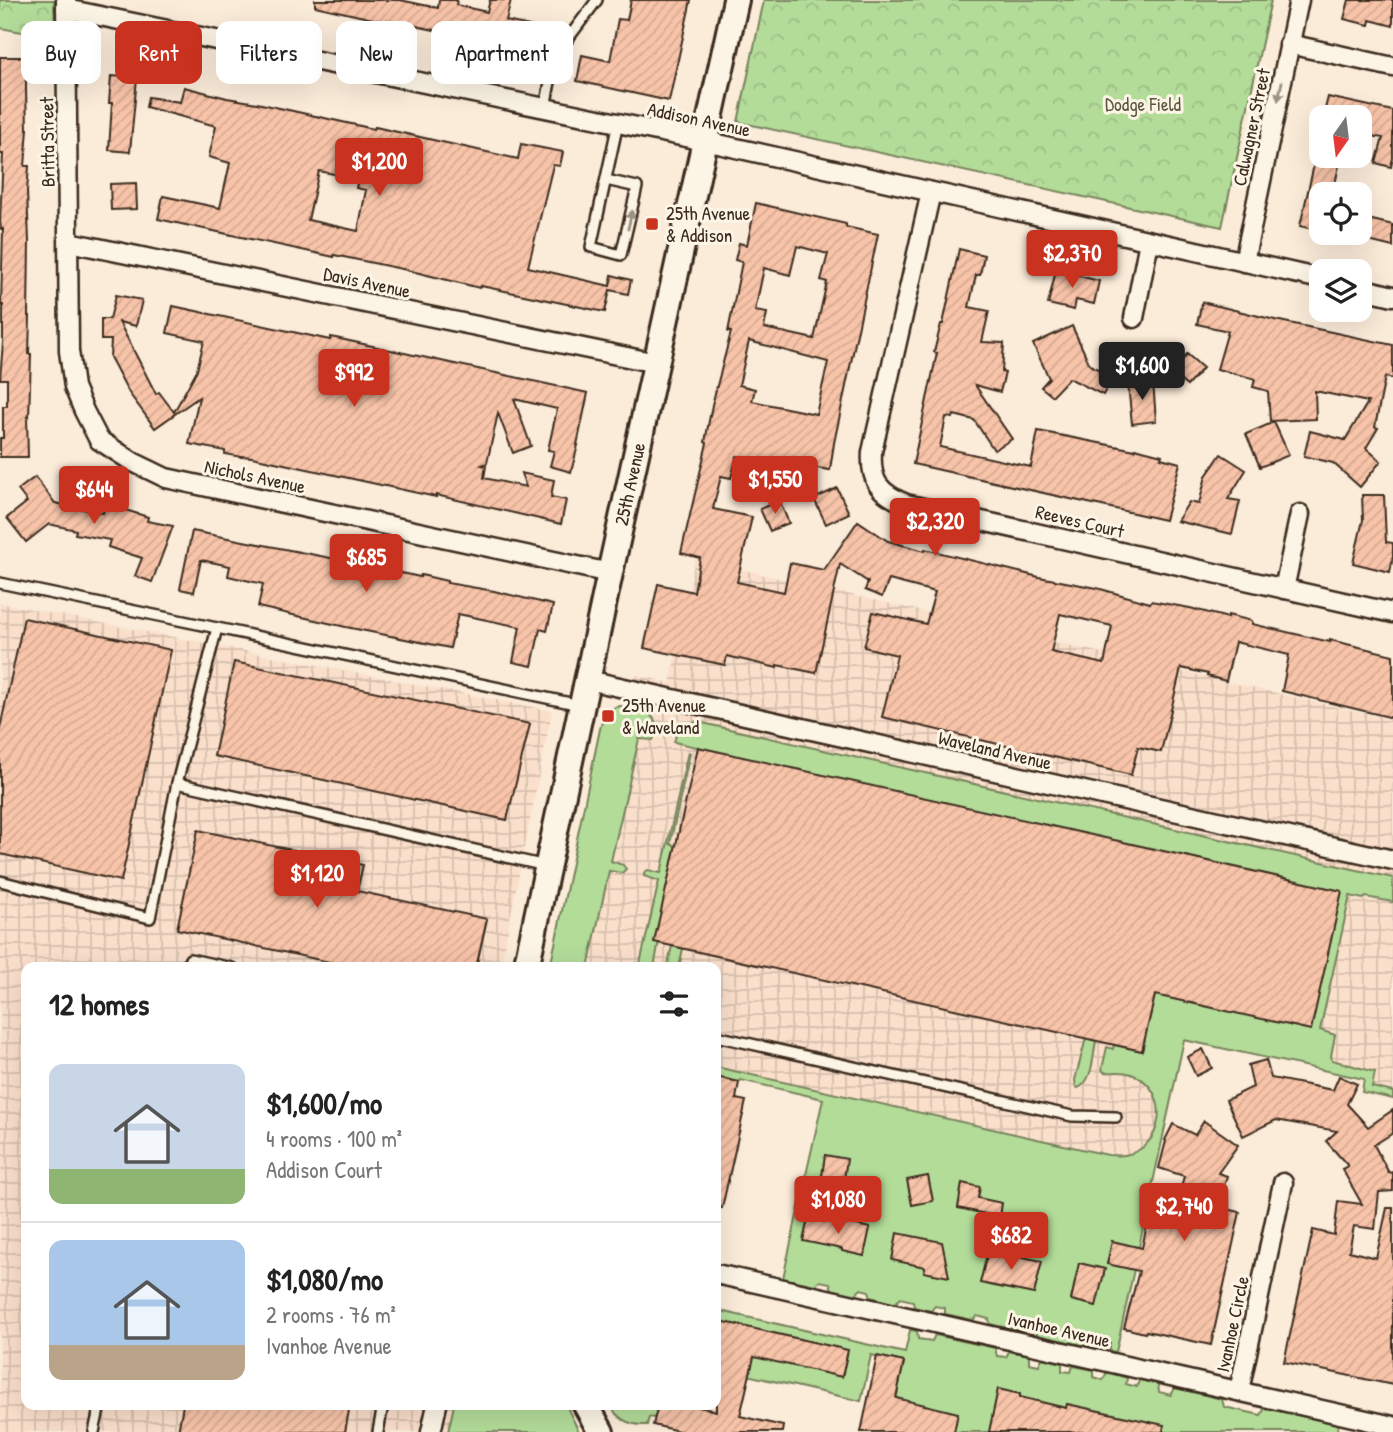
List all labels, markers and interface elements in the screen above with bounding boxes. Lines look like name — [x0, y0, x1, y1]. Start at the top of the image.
chip: Buy — [21, 21, 101, 84]
chip: Rent — [115, 21, 202, 84]
chip: Filters — [216, 21, 322, 84]
chip: New — [336, 21, 417, 84]
chip: Apartment — [431, 21, 573, 84]
street label: Calwagner Street — [1226, 65, 1276, 188]
one-way arrow — [1274, 80, 1285, 102]
park label: Dodge Field — [1105, 91, 1182, 117]
street label: Addison Avenue — [645, 95, 753, 143]
street label: Britta Street — [33, 96, 61, 187]
north arrow — [1309, 105, 1372, 168]
map controls — [1309, 105, 1372, 322]
pin: $1,200 — [322, 138, 436, 198]
text: $1,200 — [351, 145, 407, 176]
button: locate — [1309, 182, 1372, 245]
place label: 25th Avenue & Addison — [666, 200, 750, 248]
one-way arrow — [624, 209, 635, 231]
marker: 25th Avenue & Addison — [644, 216, 660, 232]
pin: $2,370 — [1015, 230, 1129, 290]
text: $2,370 — [1042, 237, 1102, 268]
button: layers — [1309, 259, 1372, 322]
street label: Davis Avenue — [321, 260, 413, 304]
pin: $1,600 — [1085, 342, 1199, 402]
text: $1,600 — [1115, 349, 1169, 380]
pin: $992 — [313, 350, 395, 409]
text: $992 — [334, 356, 374, 387]
street label: 25th Avenue — [608, 440, 651, 528]
street label: Nichols Avenue — [202, 453, 308, 499]
pin: $1,550 — [718, 456, 832, 516]
text: $1,550 — [748, 463, 802, 494]
pin: $644 — [53, 466, 135, 526]
text: $644 — [75, 473, 113, 504]
pin: $2,320 — [878, 498, 992, 558]
street label: Reeves Court — [1033, 498, 1127, 544]
text: $2,320 — [906, 505, 964, 536]
pin: $685 — [325, 534, 407, 594]
text: $685 — [346, 541, 386, 572]
place label: 25th Avenue & Waveland — [622, 692, 706, 740]
marker: 25th Avenue & Waveland — [600, 708, 616, 724]
street label: Waveland Avenue — [936, 724, 1055, 776]
pin: $1,120 — [260, 850, 374, 910]
text: $1,120 — [290, 857, 344, 888]
text: 12 homes — [49, 984, 149, 1024]
icon: filters — [655, 985, 693, 1023]
text: $1,600/mo — [266, 1083, 382, 1123]
icon: home — [105, 1092, 189, 1176]
text: 4 rooms · 100 m² — [266, 1123, 402, 1154]
text: Addison Court — [266, 1154, 382, 1185]
pin: $1,080 — [781, 1176, 895, 1236]
text: $1,080 — [810, 1183, 866, 1214]
pin: $2,740 — [1127, 1184, 1241, 1243]
text: $2,740 — [1155, 1190, 1213, 1221]
pin: $682 — [970, 1212, 1052, 1272]
text: $682 — [990, 1219, 1032, 1250]
text: $1,080/mo — [266, 1259, 383, 1299]
icon: home — [105, 1268, 189, 1352]
street label: Ivanhoe Circle — [1209, 1273, 1255, 1374]
text: 2 rooms · 76 m² — [266, 1299, 396, 1330]
street label: Ivanhoe Avenue — [1005, 1305, 1113, 1353]
text: Ivanhoe Avenue — [266, 1330, 392, 1361]

